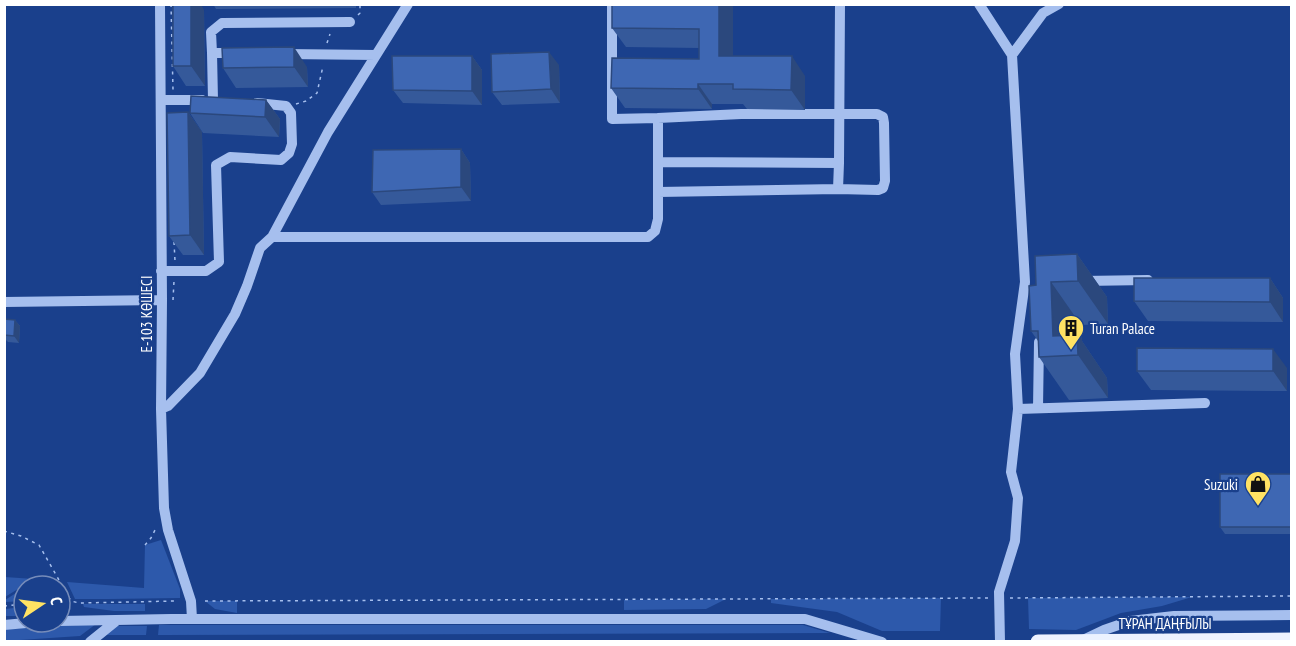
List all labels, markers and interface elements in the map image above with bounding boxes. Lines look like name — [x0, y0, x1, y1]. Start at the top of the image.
street label: Е-103 КӨШЕСІ — [137, 276, 156, 352]
building icon: Turan Palace — [1056, 313, 1086, 351]
place label: Turan Palace — [1090, 319, 1155, 338]
shop icon: Suzuki — [1243, 469, 1273, 507]
place label: Suzuki — [1204, 475, 1238, 494]
north arrow — [12, 574, 72, 634]
text: С — [46, 595, 67, 607]
street label: ТҰРАН ДАҢҒЫЛЫ — [1118, 614, 1212, 633]

